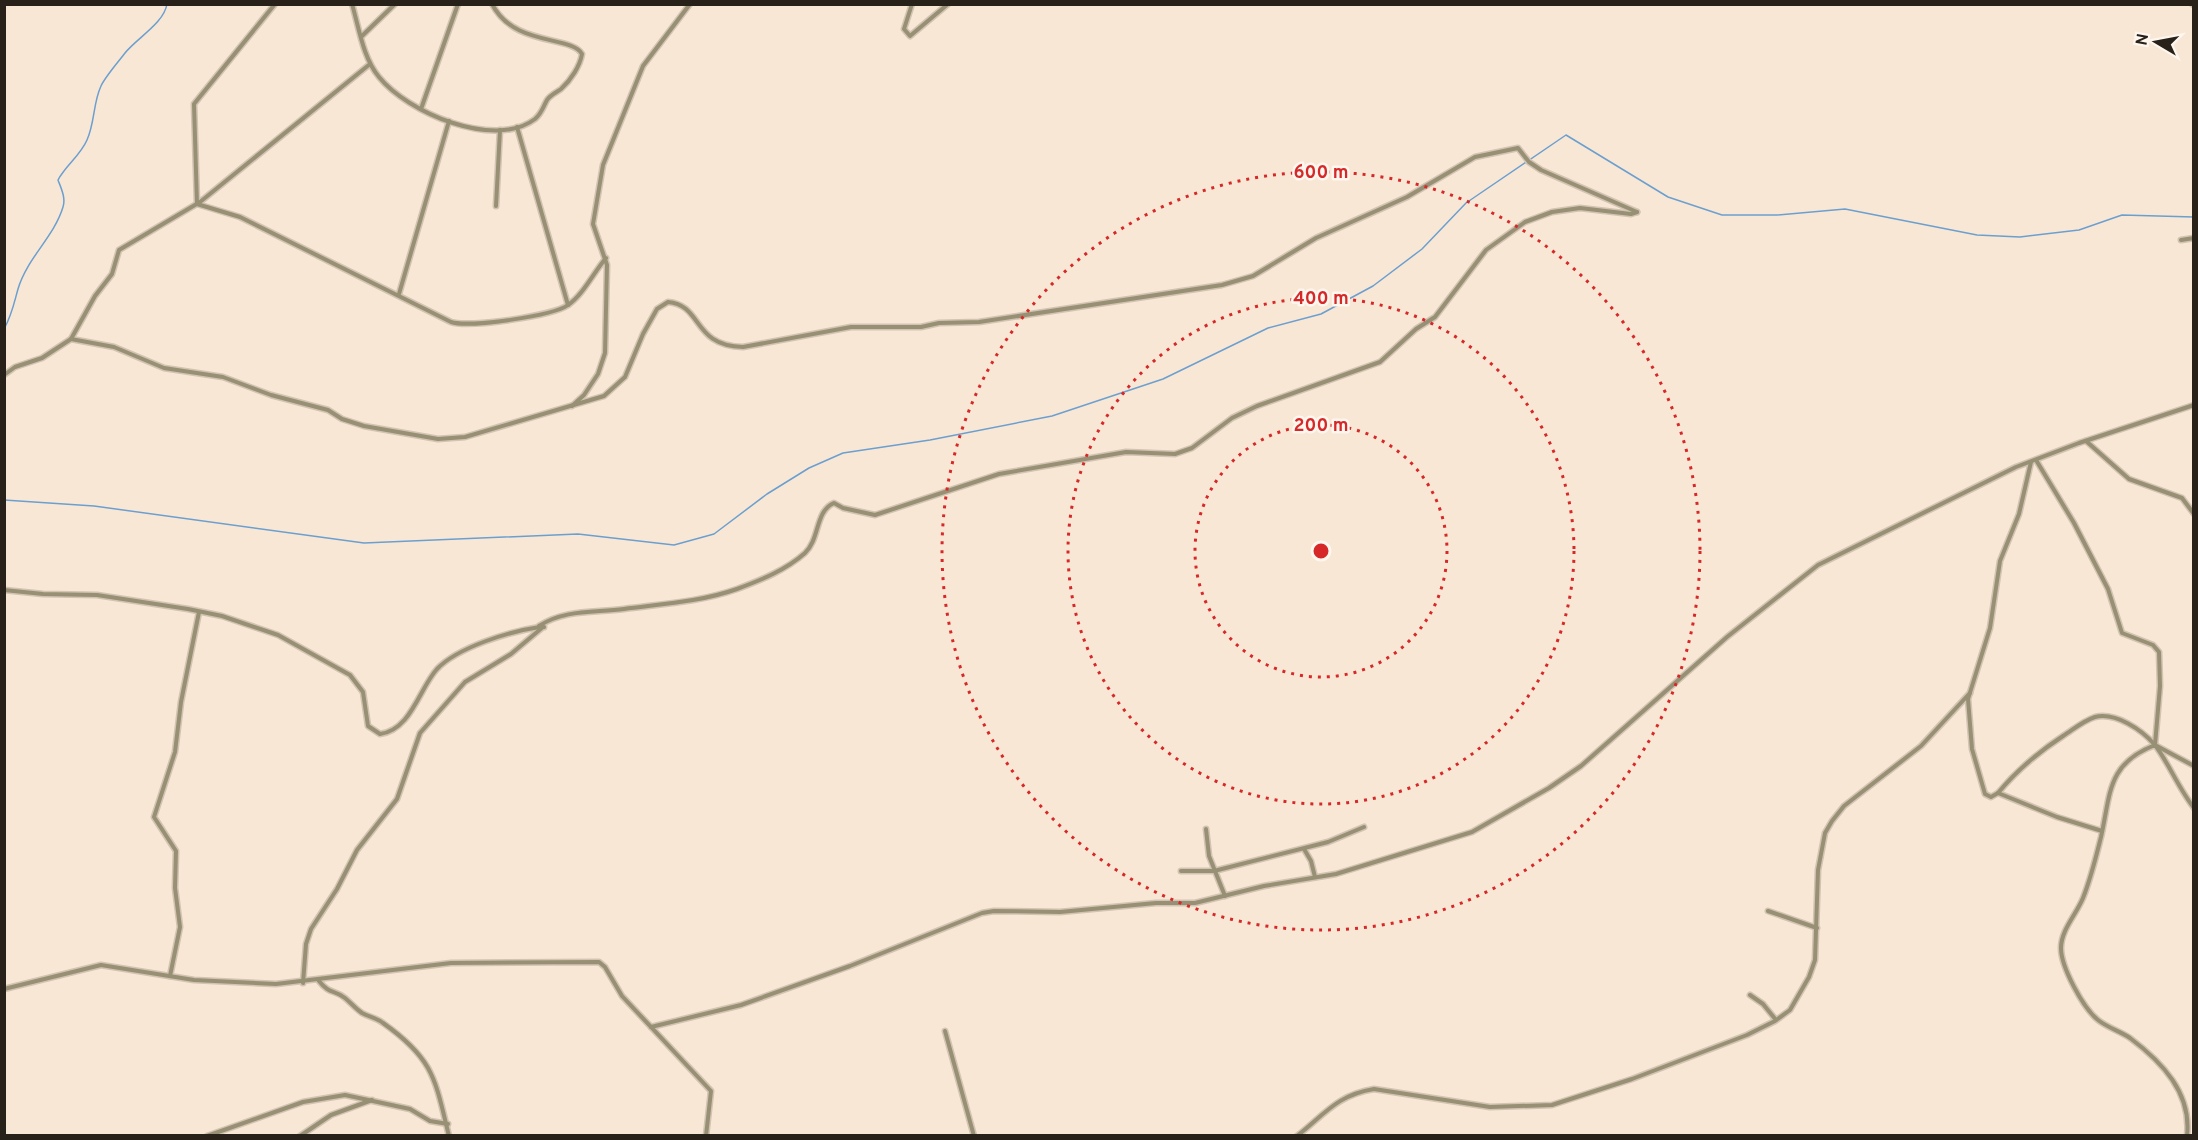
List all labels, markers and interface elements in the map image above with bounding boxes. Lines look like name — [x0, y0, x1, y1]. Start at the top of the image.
north arrow — [2126, 12, 2186, 72]
text: N — [2132, 32, 2154, 47]
text: 600 m — [1293, 162, 1349, 185]
text: 400 m — [1293, 288, 1349, 311]
text: 200 m — [1293, 415, 1349, 438]
centre of rings — [1311, 541, 1331, 561]

